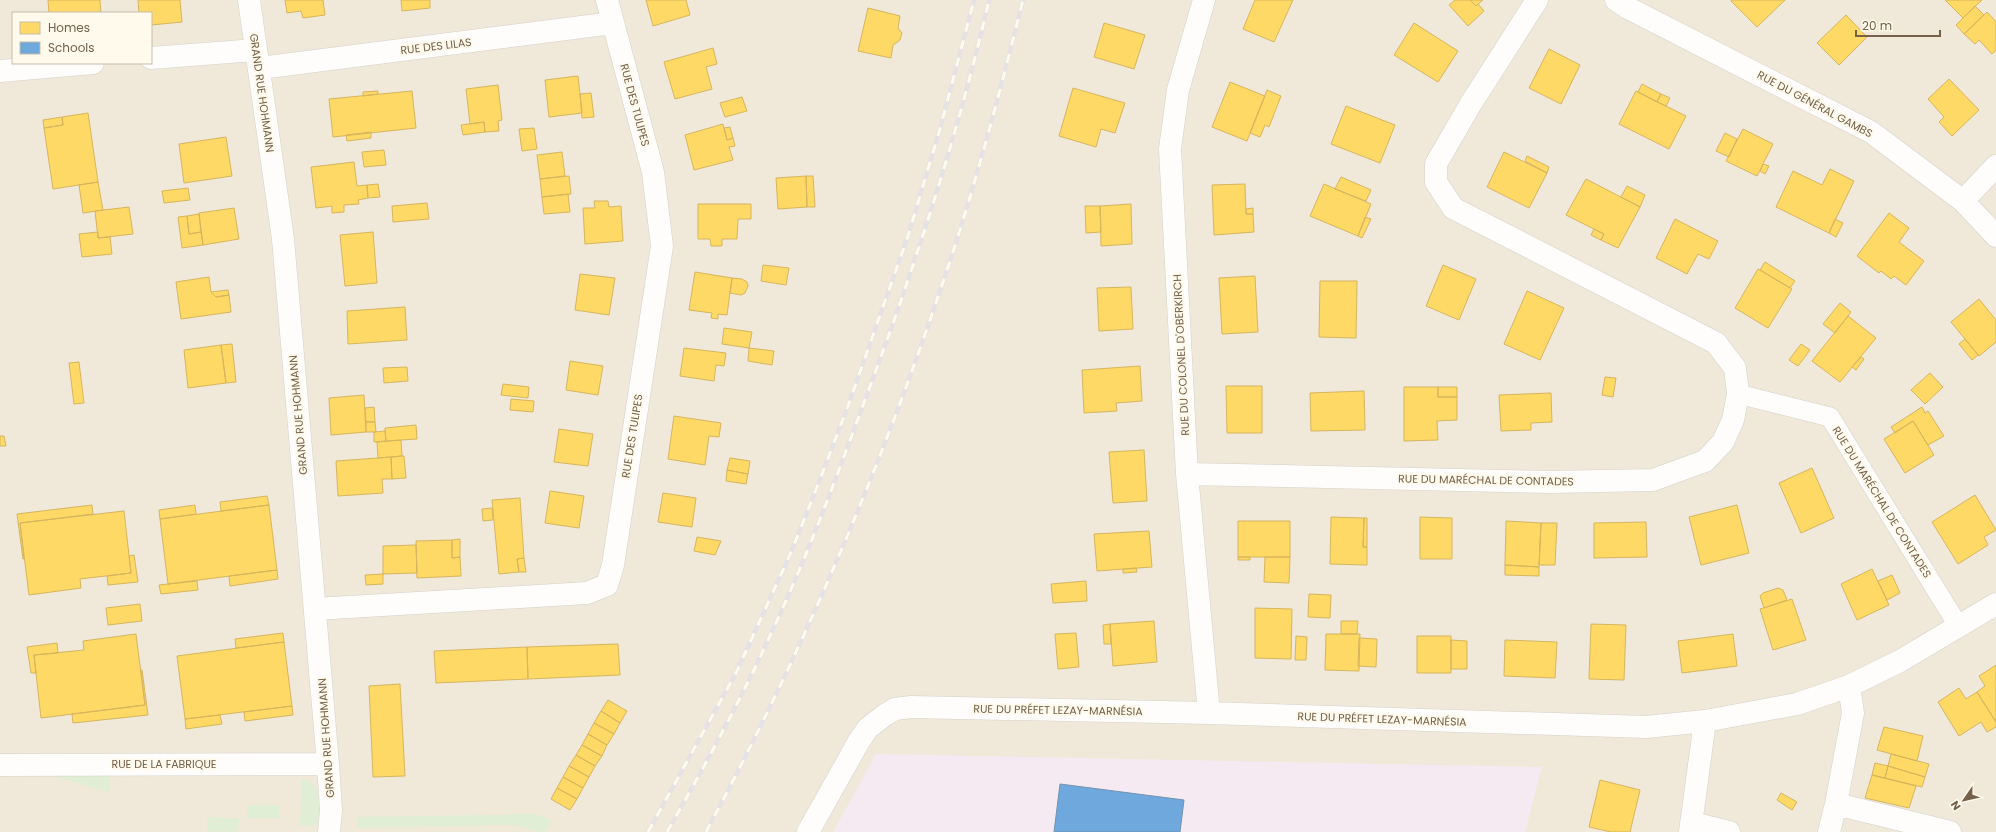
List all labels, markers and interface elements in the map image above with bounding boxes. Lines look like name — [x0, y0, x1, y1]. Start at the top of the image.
legend — [12, 12, 152, 64]
scale bar — [1856, 12, 1940, 38]
text: 20 m — [1862, 17, 1892, 34]
text: Homes — [48, 19, 90, 36]
street label: GRAND RUE HOHMANN — [246, 32, 278, 154]
street label: RUE DES LILAS — [399, 34, 473, 58]
text: Schools — [48, 39, 95, 56]
street label: RUE DES TULIPES — [616, 62, 654, 148]
street label: RUE DU GÉNÉRAL GAMBS — [1754, 67, 1876, 141]
street label: RUE DU COLONEL D'OBERKIRCH — [1169, 274, 1193, 436]
street label: GRAND RUE HOHMANN — [285, 355, 311, 475]
street label: RUE DES TULIPES — [617, 393, 647, 479]
street label: RUE DU MARÉCHAL DE CONTADES — [1829, 423, 1935, 581]
street label: RUE DU MARÉCHAL DE CONTADES — [1398, 470, 1574, 490]
street label: GRAND RUE HOHMANN — [314, 678, 338, 798]
street label: RUE DU PRÉFET LEZAY-MARNÉSIA — [973, 701, 1143, 719]
street label: RUE DU PRÉFET LEZAY-MARNÉSIA — [1297, 708, 1467, 730]
street label: RUE DE LA FABRIQUE — [112, 756, 216, 772]
north arrow — [1944, 780, 1984, 820]
text: N — [1947, 798, 1965, 813]

